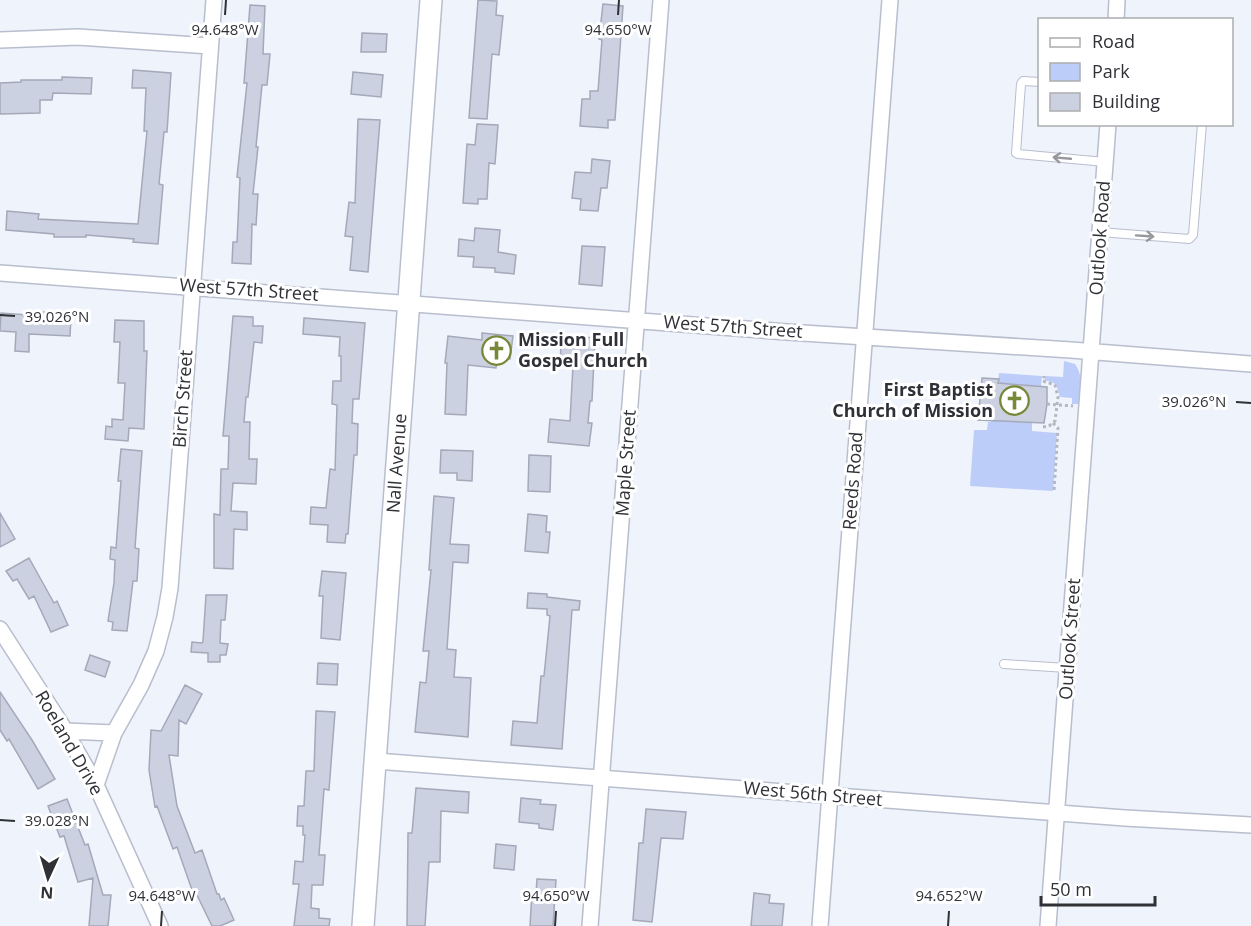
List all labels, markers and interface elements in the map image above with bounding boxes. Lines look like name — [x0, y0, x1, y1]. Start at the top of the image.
legend — [1038, 18, 1233, 126]
text: 94.648°W — [191, 19, 259, 39]
text: 94.650°W — [584, 19, 652, 39]
text: Road — [1092, 29, 1135, 53]
text: Park — [1092, 59, 1130, 83]
text: Building — [1092, 89, 1160, 113]
one-way arrow — [1052, 152, 1072, 163]
street label: Outlook Road — [1083, 180, 1115, 296]
one-way arrow — [1134, 231, 1154, 242]
street label: West 57th Street — [179, 272, 319, 306]
text: 39.026°N — [25, 306, 89, 326]
street label: West 57th Street — [663, 309, 803, 343]
place label: Mission Full Gospel Church — [518, 327, 648, 372]
church icon: Mission Full Gospel Church — [481, 334, 513, 366]
street label: Birch Street — [167, 349, 197, 449]
place label: First Baptist Church of Mission — [832, 377, 993, 422]
church icon: First Baptist Church of Mission — [998, 384, 1030, 416]
text: 39.026°N — [1162, 391, 1226, 411]
street label: Maple Street — [609, 409, 641, 517]
street label: Nall Avenue — [380, 412, 412, 514]
street label: Reeds Road — [837, 431, 867, 531]
street label: Outlook Street — [1053, 577, 1085, 701]
street label: Roeland Drive — [30, 686, 110, 799]
street label: West 56th Street — [743, 775, 884, 811]
text: 39.028°N — [25, 810, 89, 830]
north arrow — [18, 848, 78, 908]
scale bar — [1041, 869, 1155, 907]
text: 50 m — [1050, 877, 1092, 901]
text: N — [40, 882, 54, 904]
text: 94.648°W — [128, 885, 196, 905]
text: 94.650°W — [522, 885, 590, 905]
text: 94.652°W — [915, 885, 983, 905]

